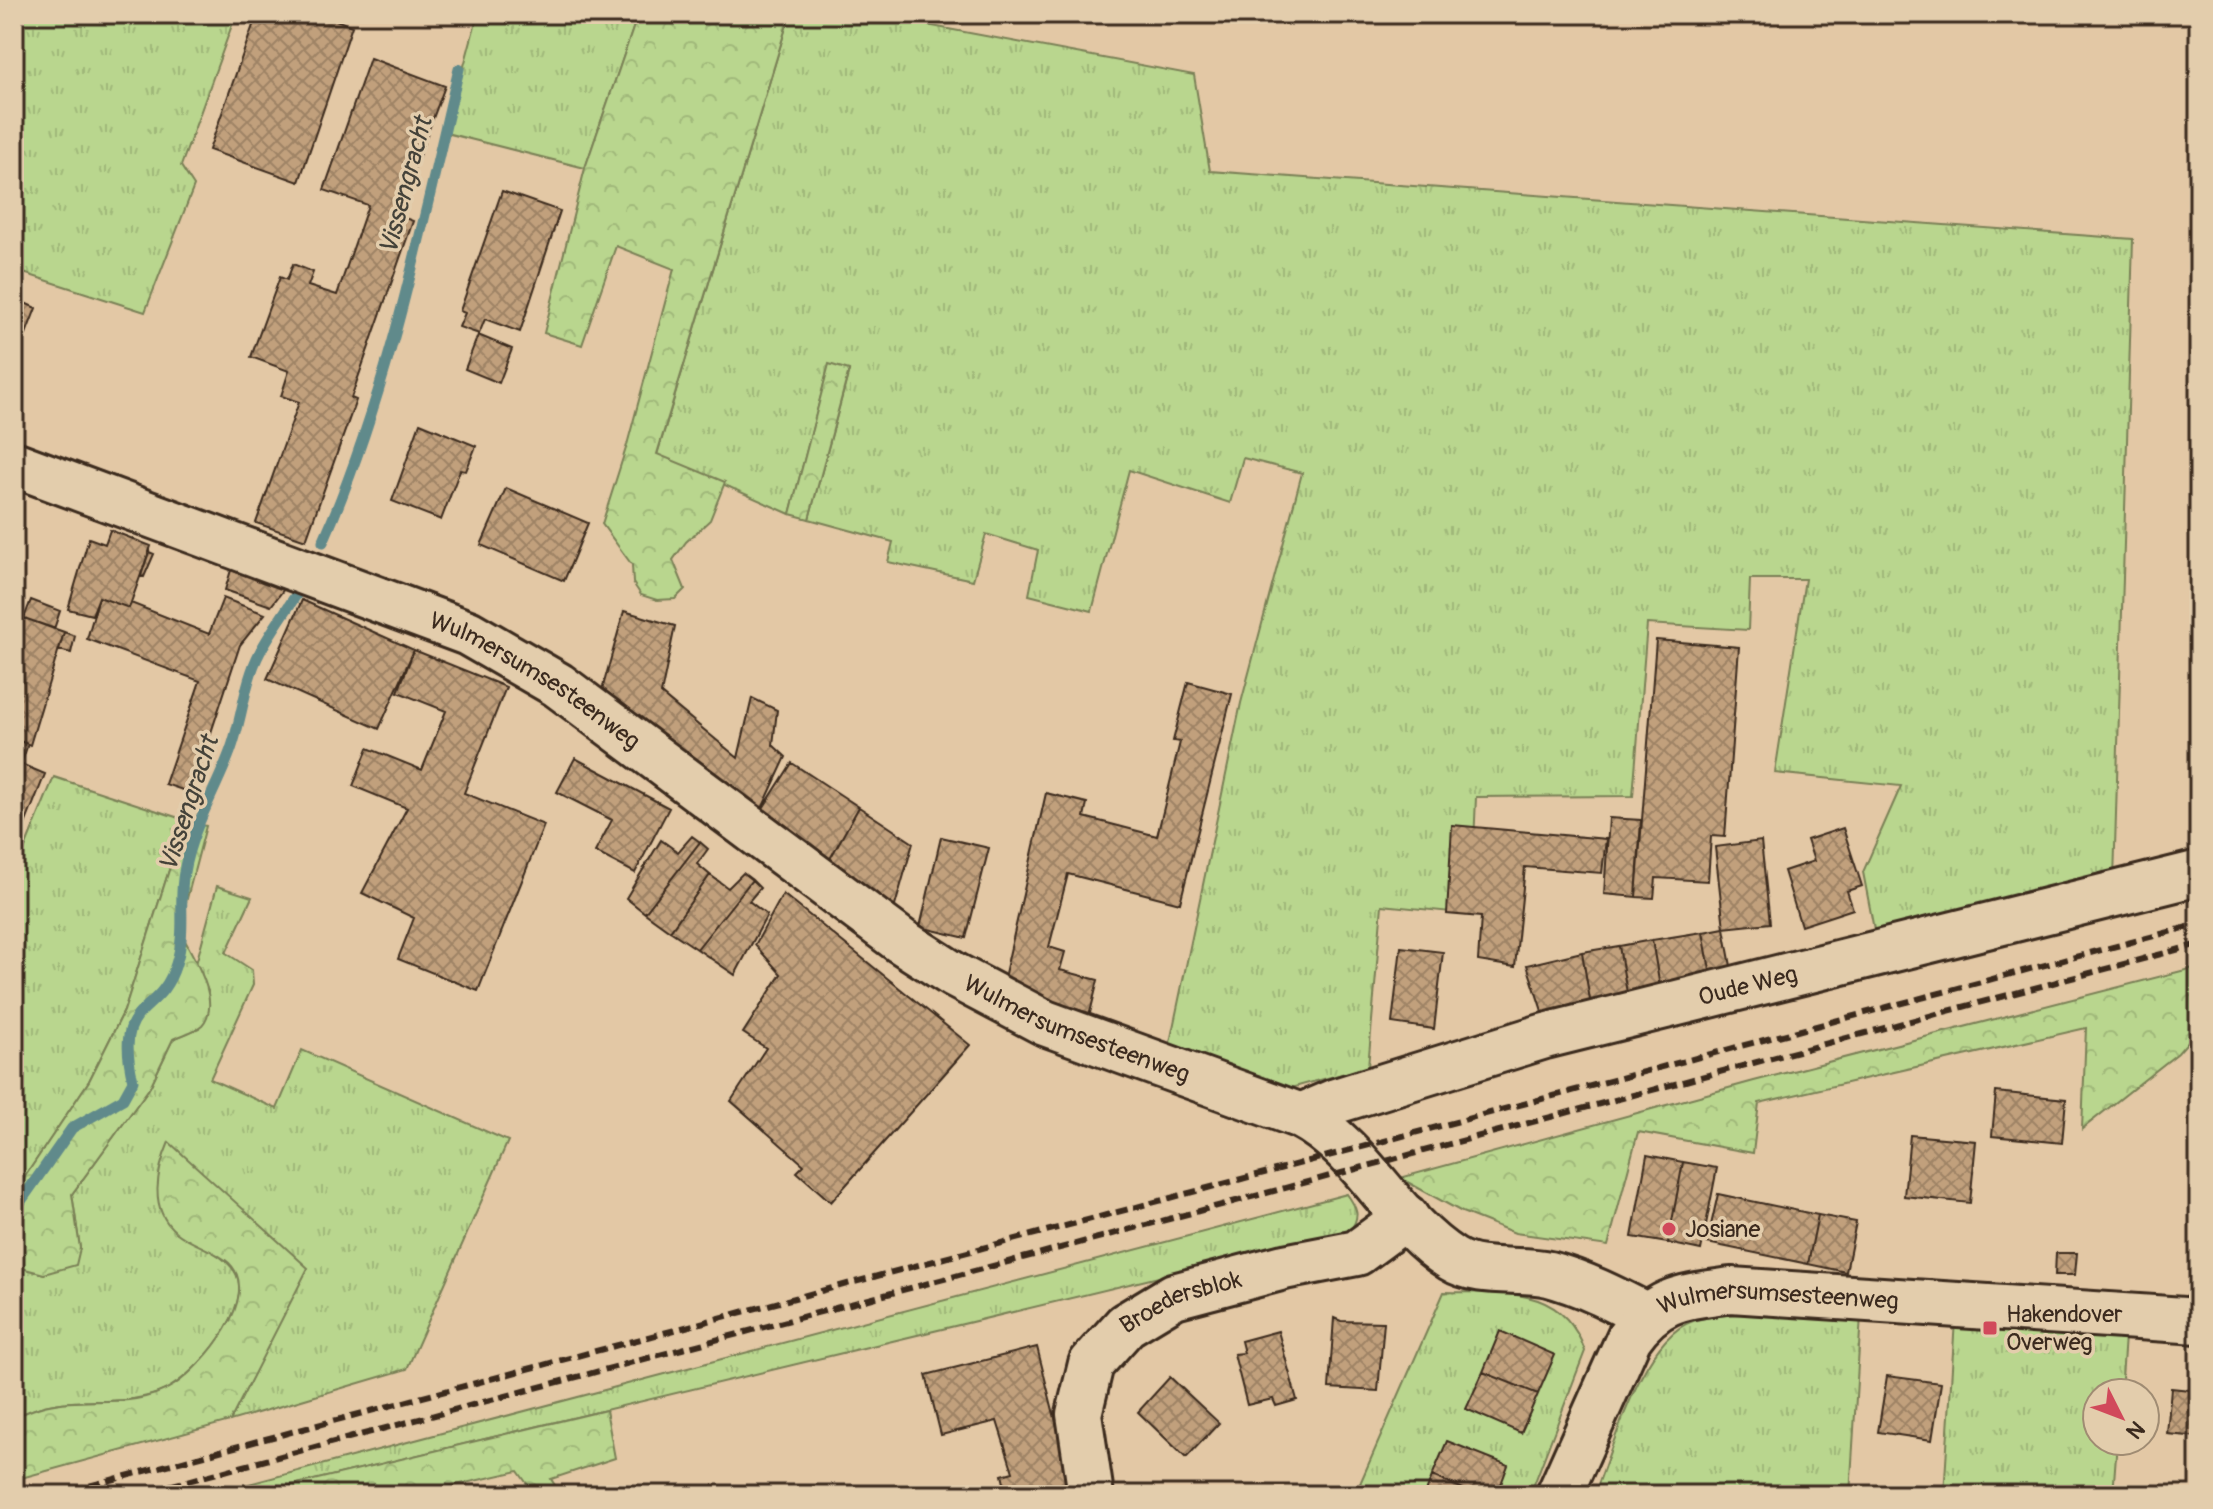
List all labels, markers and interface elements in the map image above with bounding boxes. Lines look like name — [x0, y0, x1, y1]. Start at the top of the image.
water label: Vissengracht — [372, 111, 440, 258]
street label: Wulmersumsesteenweg — [426, 606, 646, 756]
water label: Vissengracht — [152, 730, 227, 876]
street label: Oude Weg — [1695, 959, 1800, 1012]
street label: Wulmersumsesteenweg — [959, 968, 1194, 1089]
place label: Josiane — [1685, 1215, 1760, 1244]
marker: Josiane — [1660, 1220, 1678, 1238]
street label: Broedersblok — [1114, 1264, 1245, 1340]
street label: Wulmersumsesteenweg — [1653, 1275, 1900, 1321]
place label: Hakendover Overweg — [2006, 1300, 2123, 1357]
marker: Hakendover Overweg — [1981, 1319, 1999, 1337]
north arrow — [2081, 1377, 2161, 1457]
text: N — [2120, 1415, 2151, 1445]

